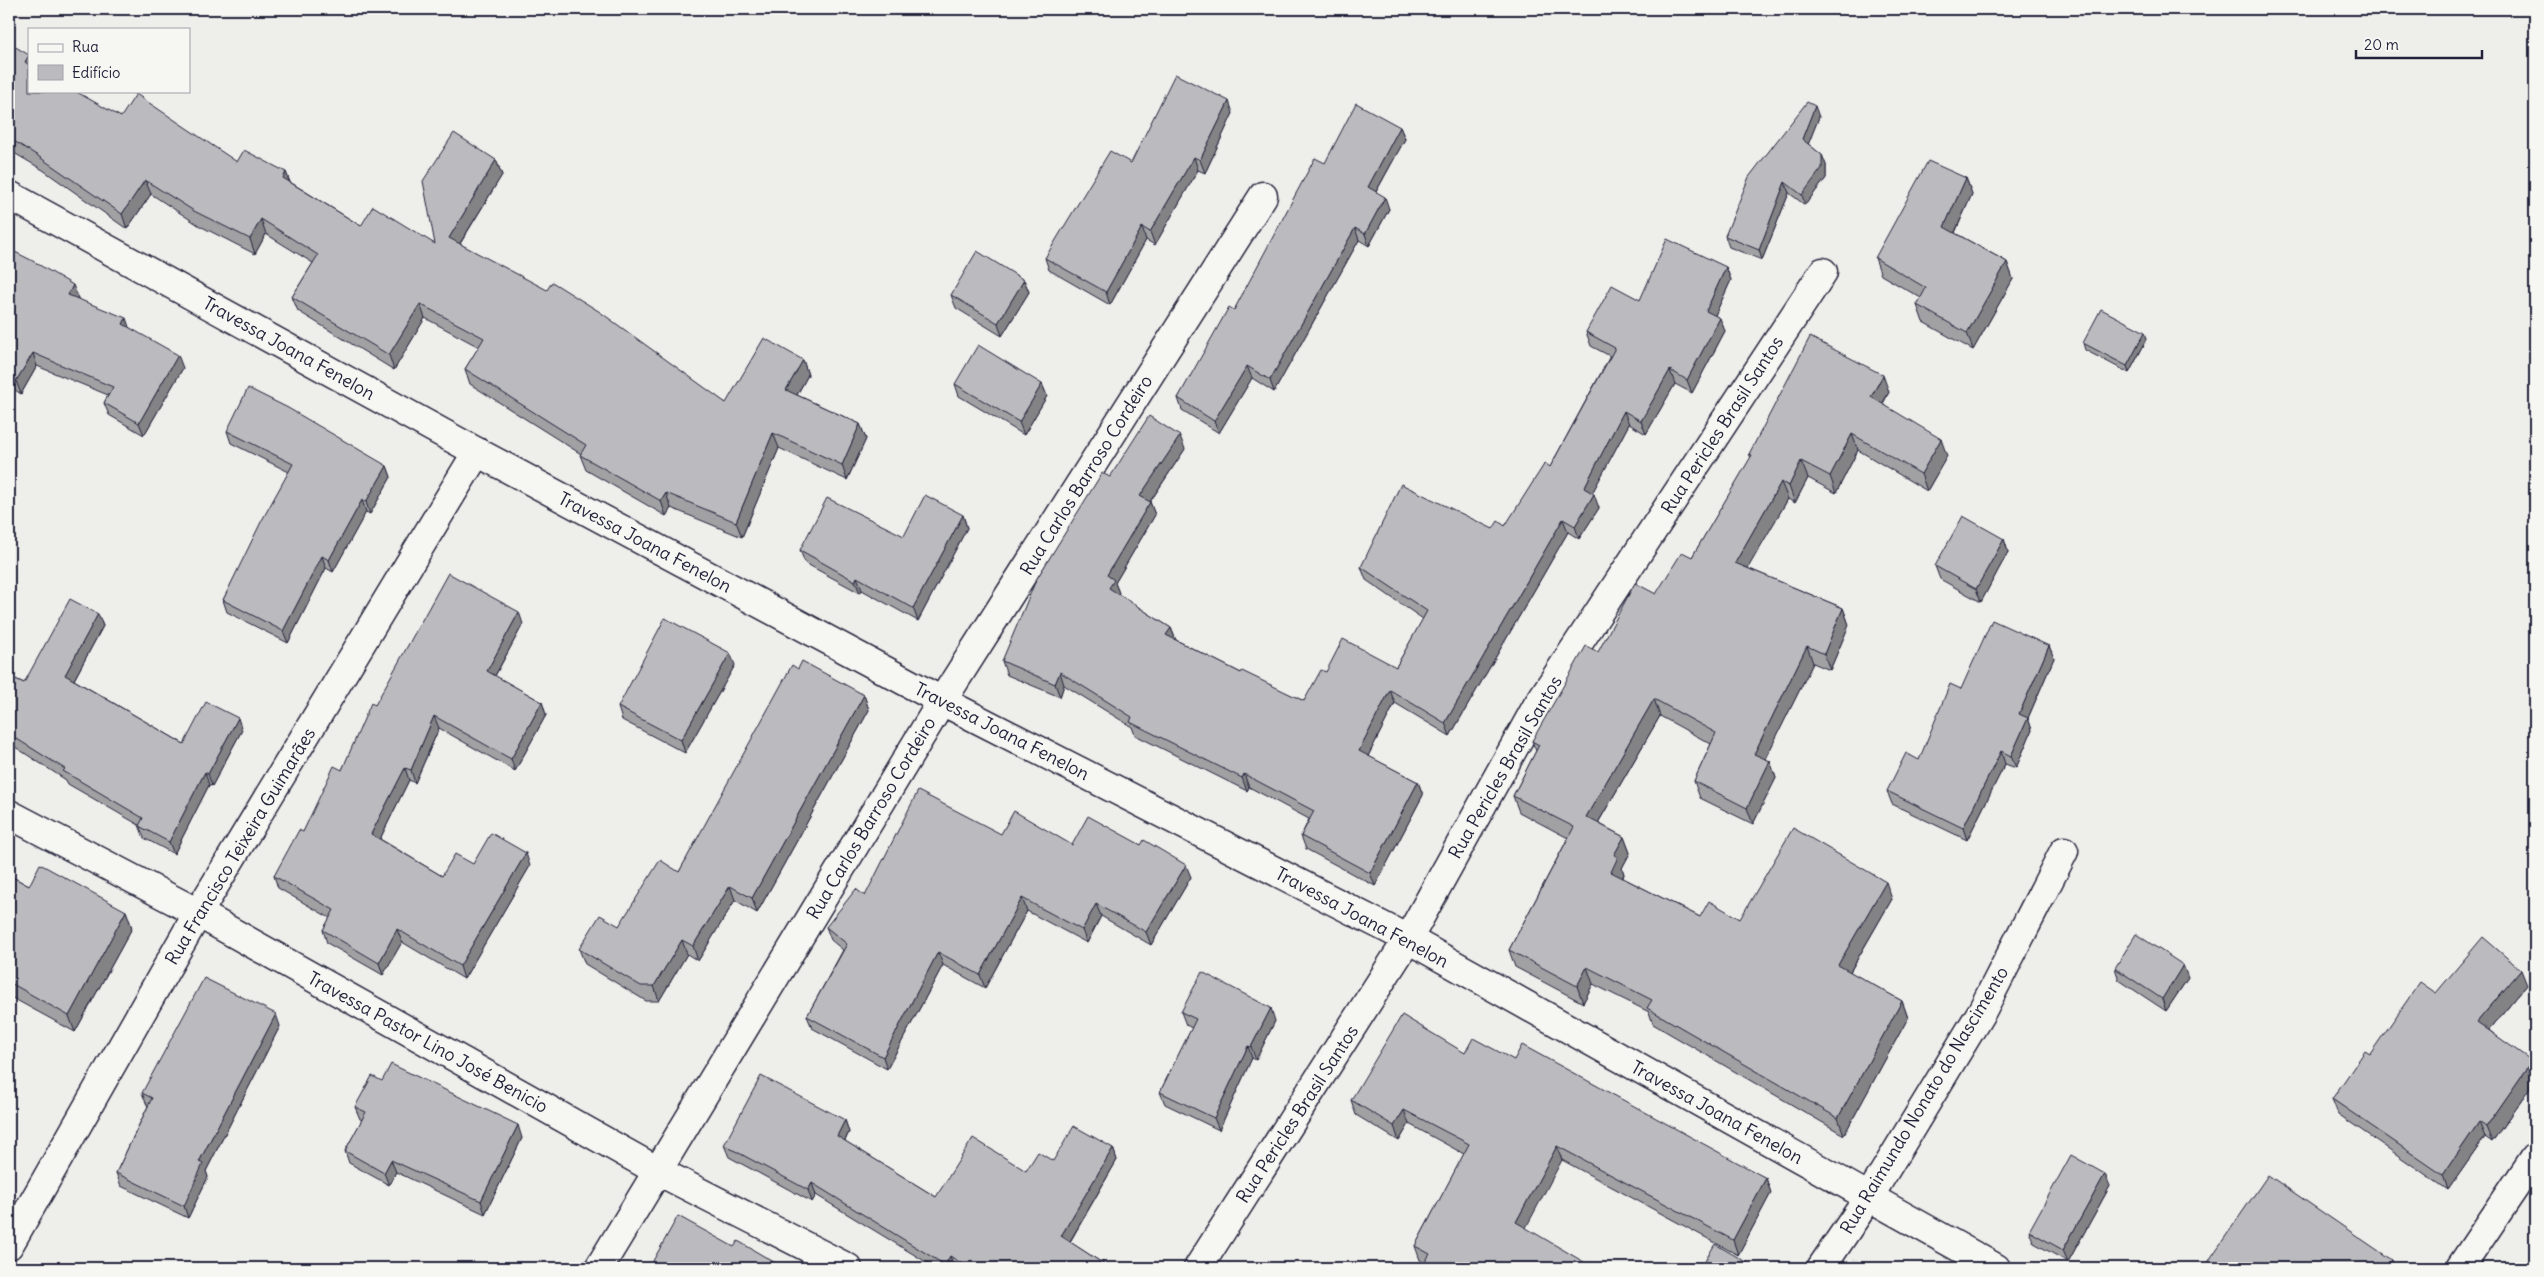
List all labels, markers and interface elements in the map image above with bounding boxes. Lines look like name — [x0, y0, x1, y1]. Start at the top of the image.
legend — [28, 28, 190, 92]
scale bar — [2356, 28, 2483, 60]
text: 20 m — [2364, 35, 2399, 54]
text: Rua — [72, 37, 99, 56]
text: Edifício — [72, 63, 120, 82]
street label: Travessa Joana Fenelon — [199, 291, 379, 405]
street label: Rua Pericles Brasil Santos — [1656, 332, 1788, 518]
street label: Rua Carlos Barroso Cordeiro — [1015, 371, 1157, 579]
street label: Travessa Joana Fenelon — [554, 487, 736, 597]
street label: Rua Pericles Brasil Santos — [1443, 671, 1567, 863]
street label: Travessa Joana Fenelon — [911, 677, 1093, 785]
street label: Rua Carlos Barroso Cordeiro — [801, 713, 941, 923]
street label: Rua Francisco Teixeira Guimarães — [160, 723, 320, 969]
street label: Travessa Joana Fenelon — [1271, 862, 1453, 972]
street label: Rua Raimundo Nonato do Nascimento — [1835, 962, 2013, 1238]
street label: Travessa Pastor Lino José Benicio — [304, 966, 552, 1118]
street label: Rua Pericles Brasil Santos — [1231, 1021, 1363, 1207]
street label: Travessa Joana Fenelon — [1627, 1055, 1807, 1169]

